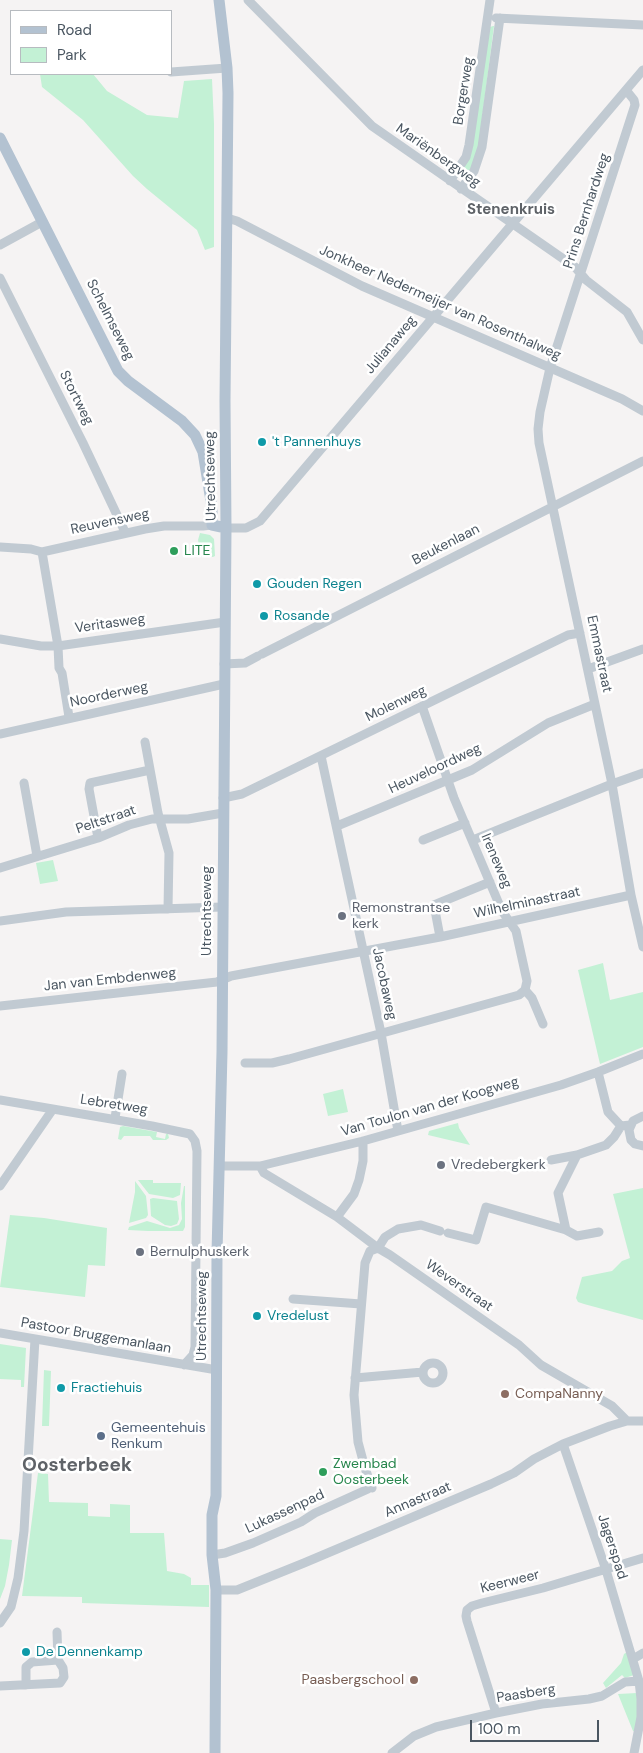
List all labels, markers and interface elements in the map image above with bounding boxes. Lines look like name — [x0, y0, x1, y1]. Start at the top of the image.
legend — [10, 10, 172, 75]
text: Road — [57, 20, 92, 40]
text: Park — [57, 45, 87, 65]
street label: Borgerweg — [450, 56, 478, 126]
street label: Mariënbergweg — [392, 121, 484, 191]
street label: Prins Bernhardweg — [560, 151, 614, 271]
district label: Stenenkruis — [467, 201, 555, 219]
street label: Jonkheer Nedermeijer van Rosenthalweg — [317, 242, 563, 364]
street label: Schelmseweg — [82, 277, 138, 363]
street label: Julianaweg — [362, 312, 420, 378]
street label: Stortweg — [55, 368, 97, 428]
street label: Utrechtseweg — [202, 431, 220, 521]
place label: 't Pannenhuys — [272, 434, 361, 450]
marker: 't Pannenhuys — [256, 436, 268, 448]
street label: Reuvensweg — [69, 505, 151, 539]
street label: Beukenlaan — [410, 521, 482, 569]
place label: LITE — [184, 543, 210, 559]
marker: LITE — [168, 545, 180, 557]
place label: Gouden Regen — [267, 576, 362, 592]
marker: Gouden Regen — [251, 578, 263, 590]
place label: Rosande — [274, 608, 330, 624]
marker: Rosande — [258, 610, 270, 622]
street label: Veritasweg — [74, 611, 146, 637]
street label: Emmastraat — [583, 614, 615, 694]
street label: Noorderweg — [68, 679, 150, 711]
street label: Molenweg — [363, 682, 429, 726]
street label: Heuveloordweg — [386, 740, 484, 798]
street label: Peltstraat — [74, 802, 138, 838]
street label: Ireneweg — [477, 831, 515, 891]
street label: Utrechtseweg — [199, 866, 215, 956]
street label: Wilhelminastraat — [472, 883, 582, 923]
place label: Remonstrantse kerk — [352, 900, 450, 932]
marker: Remonstrantse kerk — [336, 910, 348, 922]
street label: Jacobaweg — [368, 946, 400, 1022]
street label: Jan van Embdenweg — [43, 965, 177, 995]
street label: Van Toulon van der Koogweg — [339, 1074, 521, 1140]
street label: Lebretweg — [79, 1091, 149, 1119]
place label: Vredebergkerk — [451, 1157, 546, 1173]
marker: Vredebergkerk — [435, 1159, 447, 1171]
place label: Bernulphuskerk — [150, 1244, 249, 1260]
marker: Bernulphuskerk — [134, 1246, 146, 1258]
street label: Weverstraat — [422, 1257, 496, 1315]
street label: Utrechtseweg — [194, 1271, 210, 1361]
place label: Vredelust — [267, 1308, 329, 1324]
marker: Vredelust — [251, 1310, 263, 1322]
street label: Pastoor Bruggemanlaan — [20, 1314, 172, 1358]
place label: Fractiehuis — [71, 1380, 142, 1396]
marker: Fractiehuis — [55, 1382, 67, 1394]
place label: CompaNanny — [515, 1386, 603, 1402]
marker: CompaNanny — [499, 1388, 511, 1400]
place label: Gemeentehuis Renkum — [111, 1420, 206, 1452]
marker: Gemeentehuis Renkum — [95, 1430, 107, 1442]
district label: Oosterbeek — [22, 1455, 132, 1477]
place label: Zwembad Oosterbeek — [333, 1456, 409, 1488]
marker: Zwembad Oosterbeek — [317, 1466, 329, 1478]
street label: Annastraat — [382, 1478, 454, 1522]
street label: Lukassenpad — [243, 1486, 327, 1538]
street label: Jagerspad — [594, 1512, 630, 1582]
street label: Keerweer — [479, 1567, 541, 1597]
place label: De Dennenkamp — [36, 1644, 143, 1660]
marker: De Dennenkamp — [20, 1646, 32, 1658]
place label: Paasbergschool — [302, 1672, 404, 1688]
marker: Paasbergschool — [408, 1674, 420, 1686]
street label: Paasberg — [495, 1681, 557, 1707]
scale bar — [473, 1710, 602, 1742]
text: 100 m — [478, 1719, 521, 1739]

